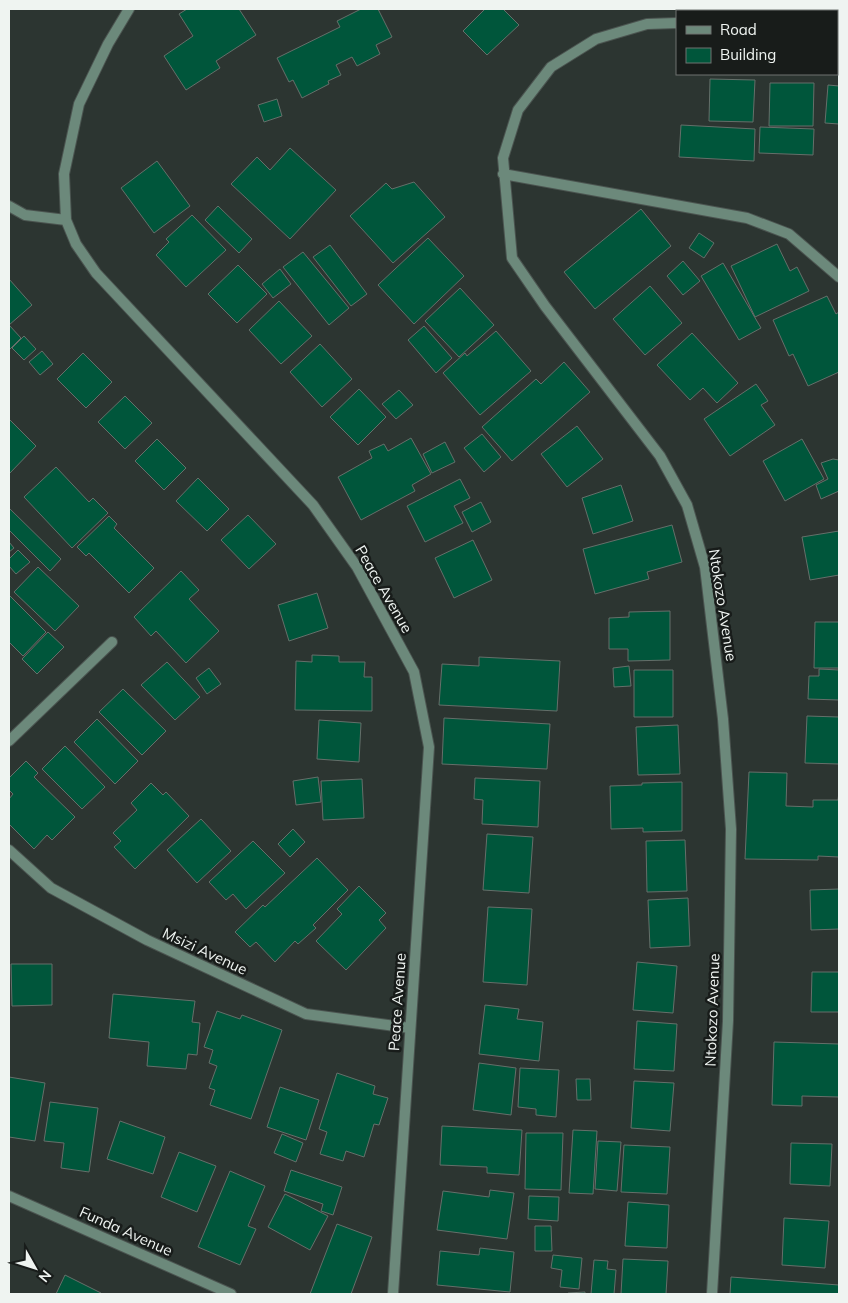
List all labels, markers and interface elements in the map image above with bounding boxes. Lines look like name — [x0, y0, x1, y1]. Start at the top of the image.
legend — [676, 10, 838, 75]
text: Road — [720, 20, 757, 39]
text: Building — [720, 45, 776, 64]
street label: Peace Avenue — [351, 542, 417, 636]
street label: Ntokozo Avenue — [705, 548, 741, 662]
street label: Msizi Avenue — [160, 923, 250, 979]
street label: Peace Avenue — [384, 952, 410, 1052]
street label: Ntokozo Avenue — [701, 953, 723, 1067]
street label: Funda Avenue — [77, 1202, 175, 1260]
north arrow — [10, 1243, 60, 1293]
text: N — [35, 1266, 55, 1286]

